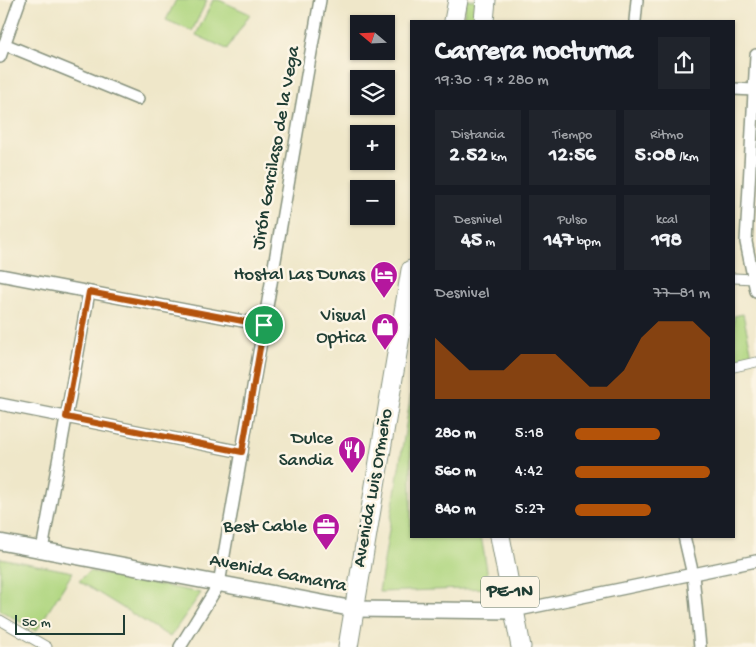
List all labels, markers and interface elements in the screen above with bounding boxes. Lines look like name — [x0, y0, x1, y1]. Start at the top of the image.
north arrow — [350, 15, 395, 60]
map controls — [350, 15, 395, 225]
text: Carrera nocturna — [435, 36, 633, 69]
button: share — [658, 37, 710, 89]
street label: Jirón Garcilaso de la Vega — [248, 43, 307, 252]
button: layers — [350, 70, 395, 115]
text: 19:30 · 9 × 280 m — [435, 72, 549, 91]
button: + — [350, 125, 395, 170]
text: Distancia — [452, 127, 505, 144]
text: Tiempo — [553, 127, 592, 144]
text: Ritmo — [650, 127, 683, 144]
text: 2.52 — [449, 144, 488, 169]
text: 12:56 — [549, 144, 596, 169]
text: 5:08 — [635, 144, 676, 169]
text: km — [488, 149, 507, 166]
text: /km — [676, 149, 699, 166]
button: − — [350, 180, 395, 225]
text: Desnivel — [454, 212, 502, 229]
text: Pulso — [558, 212, 587, 229]
text: kcal — [656, 212, 678, 229]
text: 45 — [461, 229, 482, 254]
text: 147 — [544, 229, 573, 254]
text: 198 — [652, 229, 682, 254]
text: m — [482, 234, 495, 251]
text: bpm — [573, 234, 601, 251]
hotel icon: Hostal Las Dunas — [369, 260, 399, 299]
place label: Hostal Las Dunas — [233, 264, 366, 287]
text: Desnivel — [435, 285, 489, 304]
text: 77–81 m — [653, 285, 710, 304]
pin — [243, 304, 285, 346]
place label: Visual Optica — [316, 305, 367, 350]
icon: arrive — [250, 311, 278, 339]
shop icon: Visual Optica — [370, 312, 400, 351]
street label: Avenida Luis Ormeño — [349, 407, 399, 569]
text: 280 m — [435, 425, 476, 444]
text: 5:18 — [515, 425, 544, 444]
place label: Dulce Sandia — [279, 428, 334, 473]
restaurant icon: Dulce Sandia — [337, 435, 367, 474]
text: 560 m — [435, 463, 476, 482]
text: 4:42 — [515, 463, 543, 482]
text: 840 m — [435, 501, 476, 520]
text: 5:27 — [515, 501, 545, 520]
office icon: Best Cable — [311, 512, 341, 551]
place label: Best Cable — [222, 516, 307, 539]
street label: Avenida Gamarra — [207, 549, 350, 599]
road number: PE-1N — [481, 576, 539, 608]
scale bar — [15, 612, 125, 635]
text: 50 m — [22, 615, 51, 632]

